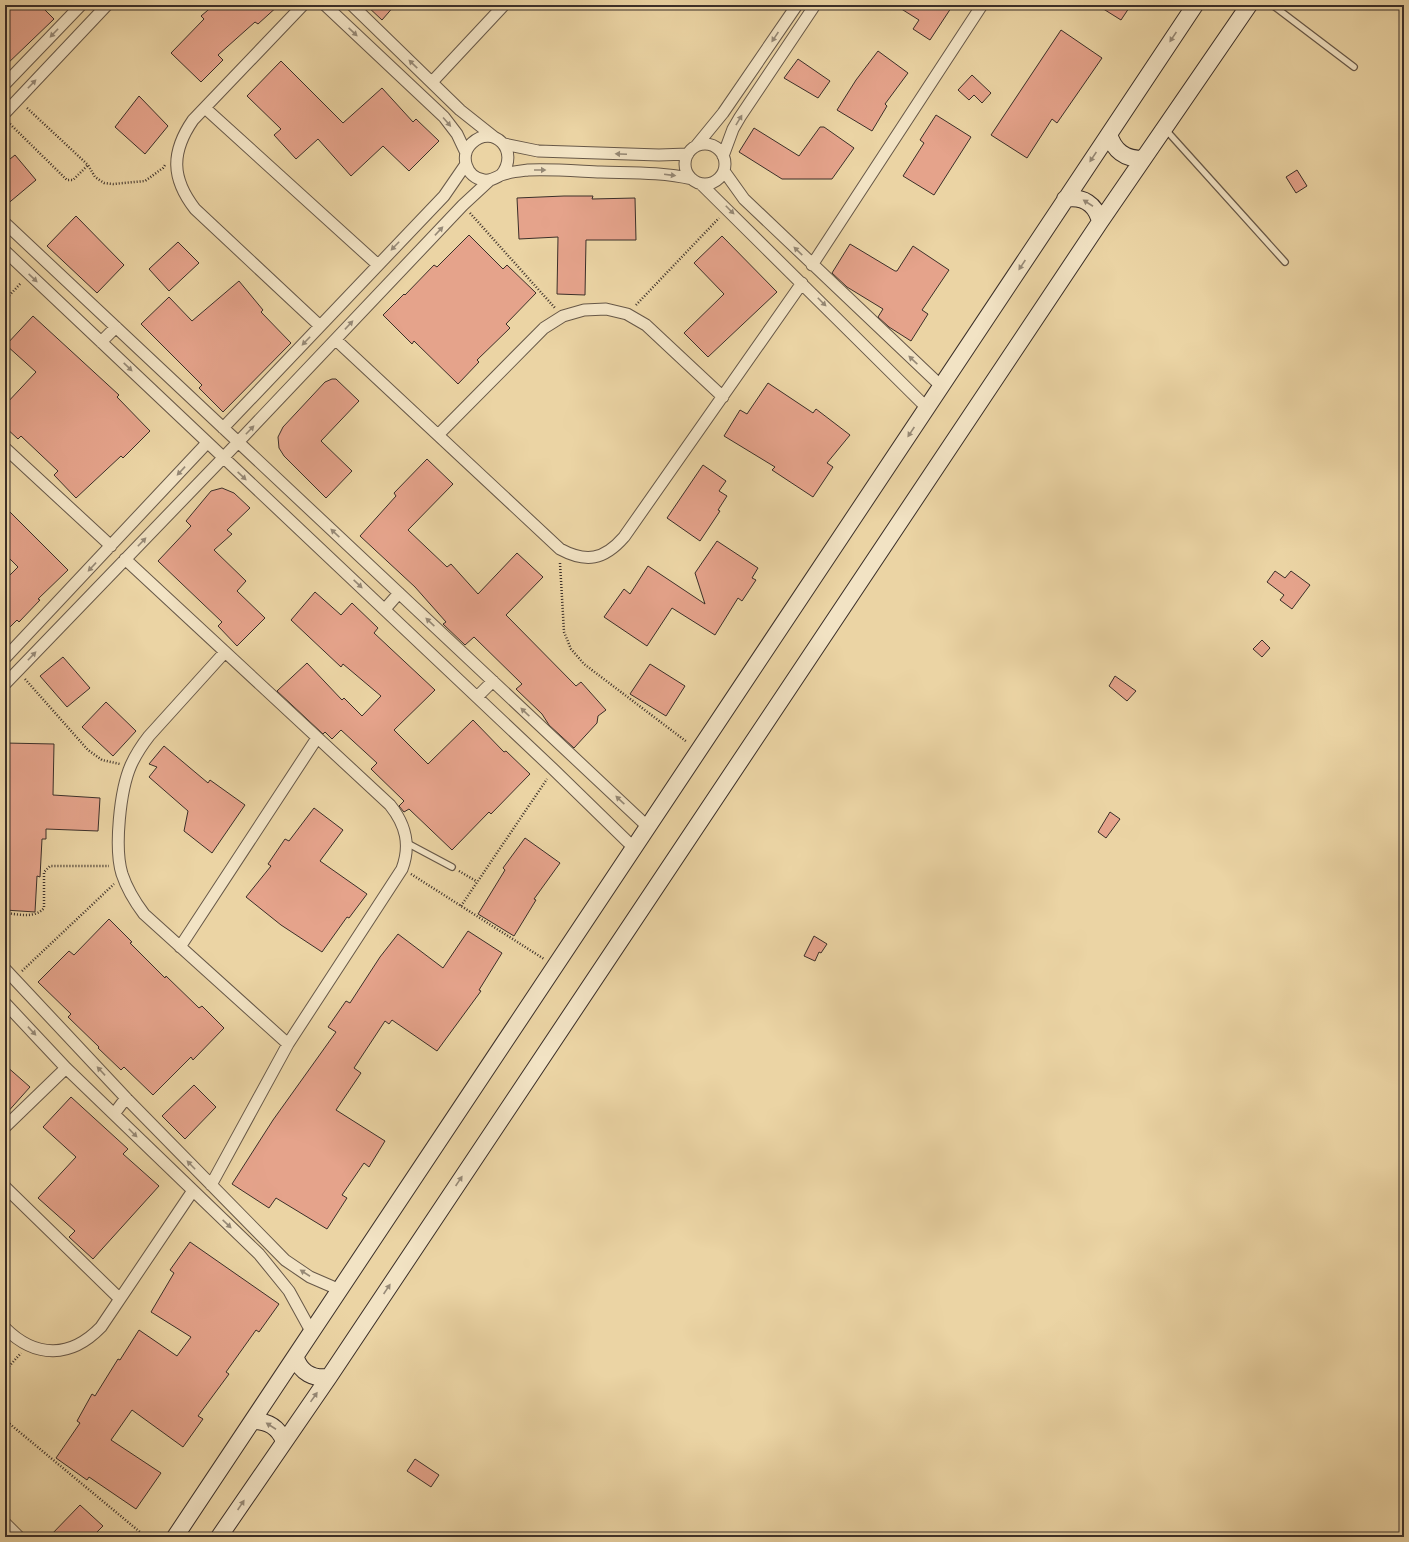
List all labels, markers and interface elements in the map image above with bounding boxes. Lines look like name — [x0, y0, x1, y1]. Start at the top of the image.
one-way arrow — [349, 27, 358, 36]
one-way arrow — [49, 28, 59, 38]
one-way arrow — [771, 32, 779, 42]
one-way arrow — [1170, 32, 1177, 43]
one-way arrow — [408, 59, 418, 69]
one-way arrow — [27, 80, 36, 89]
one-way arrow — [735, 114, 742, 126]
one-way arrow — [443, 116, 452, 127]
one-way arrow — [614, 151, 627, 157]
one-way arrow — [1090, 151, 1097, 163]
one-way arrow — [534, 167, 547, 173]
one-way arrow — [664, 172, 676, 178]
one-way arrow — [1082, 199, 1093, 207]
one-way arrow — [725, 205, 735, 215]
one-way arrow — [434, 226, 444, 236]
one-way arrow — [391, 241, 400, 251]
one-way arrow — [793, 246, 803, 256]
one-way arrow — [1018, 260, 1025, 271]
one-way arrow — [28, 273, 38, 283]
one-way arrow — [817, 297, 827, 307]
one-way arrow — [345, 320, 354, 330]
one-way arrow — [302, 336, 311, 345]
one-way arrow — [908, 355, 918, 364]
one-way arrow — [123, 362, 133, 372]
one-way arrow — [245, 425, 255, 435]
one-way arrow — [907, 427, 915, 437]
one-way arrow — [176, 466, 185, 476]
one-way arrow — [238, 471, 247, 480]
one-way arrow — [330, 529, 340, 538]
one-way arrow — [137, 538, 146, 547]
one-way arrow — [88, 562, 97, 571]
one-way arrow — [353, 579, 363, 589]
one-way arrow — [425, 618, 435, 627]
one-way arrow — [27, 651, 37, 661]
one-way arrow — [520, 707, 530, 716]
one-way arrow — [615, 796, 625, 805]
one-way arrow — [27, 1026, 36, 1036]
one-way arrow — [96, 1066, 106, 1076]
one-way arrow — [128, 1128, 138, 1138]
one-way arrow — [186, 1160, 196, 1170]
one-way arrow — [455, 1176, 463, 1187]
one-way arrow — [221, 1219, 232, 1228]
one-way arrow — [300, 1269, 310, 1277]
one-way arrow — [383, 1284, 391, 1295]
one-way arrow — [310, 1392, 318, 1402]
one-way arrow — [266, 1422, 276, 1430]
one-way arrow — [237, 1499, 245, 1510]

